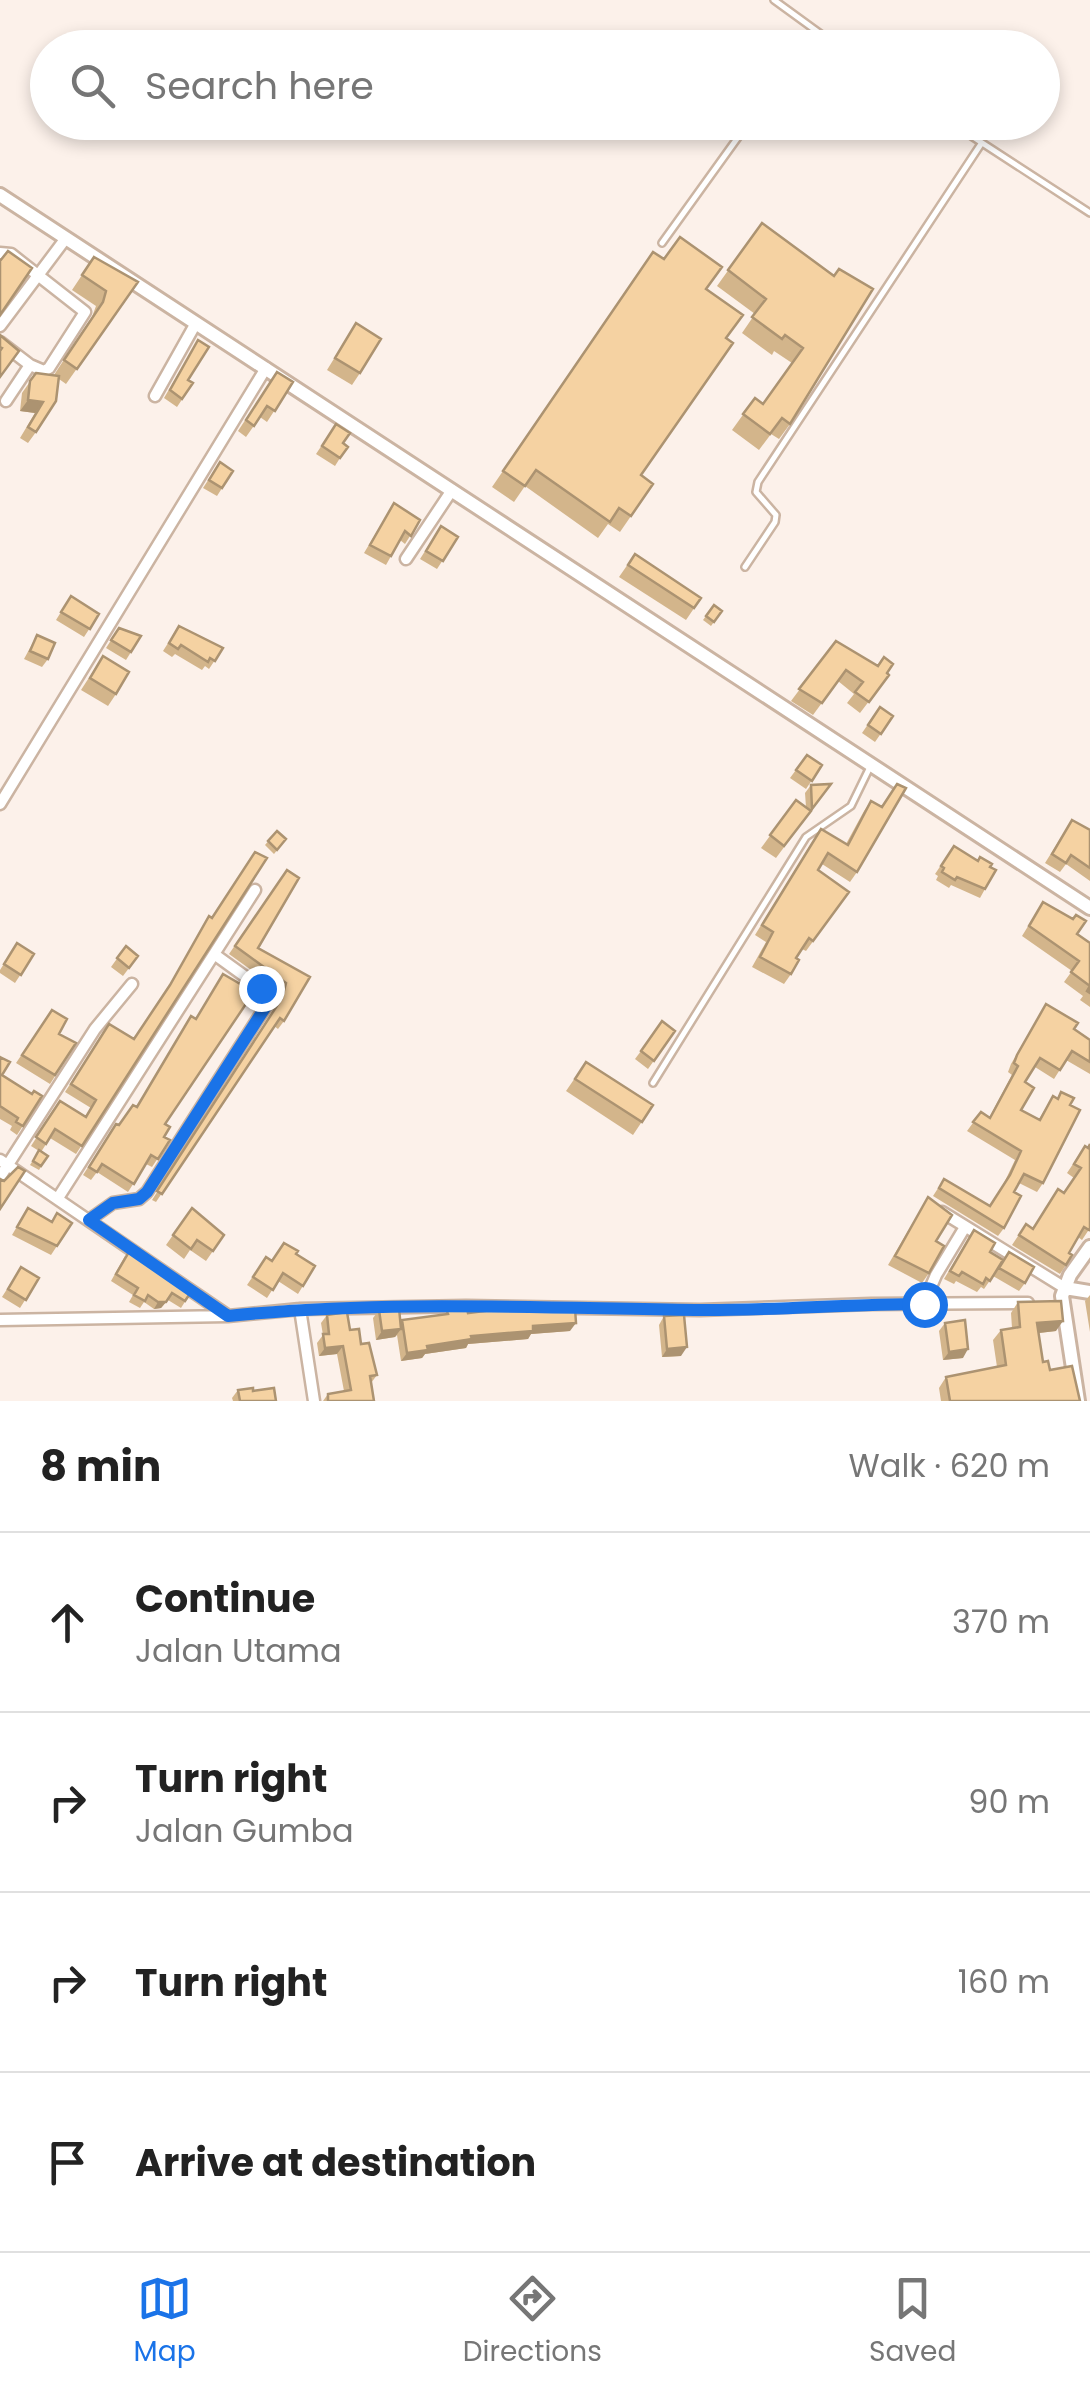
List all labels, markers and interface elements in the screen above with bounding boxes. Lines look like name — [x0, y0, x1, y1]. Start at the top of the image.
search box — [30, 30, 1060, 140]
icon: search — [65, 58, 120, 113]
text: Search here — [145, 59, 374, 112]
route end — [239, 966, 285, 1012]
route start — [902, 1282, 948, 1328]
text: 8 min — [40, 1437, 161, 1496]
text: Walk · 620 m — [849, 1443, 1050, 1488]
text: Continue — [135, 1572, 315, 1625]
icon: ahead — [40, 1595, 95, 1650]
text: 370 m — [952, 1599, 1050, 1644]
text: Jalan Utama — [135, 1628, 342, 1673]
text: Turn right — [135, 1752, 327, 1805]
icon: right — [40, 1775, 95, 1830]
text: 90 m — [968, 1779, 1050, 1824]
text: Jalan Gumba — [135, 1808, 354, 1853]
icon: right — [40, 1955, 95, 2010]
text: Turn right — [135, 1956, 327, 2009]
text: 160 m — [958, 1959, 1050, 2004]
icon: arrive — [40, 2135, 95, 2190]
text: Arrive at destination — [135, 2136, 536, 2189]
tab: Map — [134, 2271, 196, 2373]
tab: Directions — [463, 2271, 602, 2373]
tab: Saved — [869, 2271, 956, 2373]

